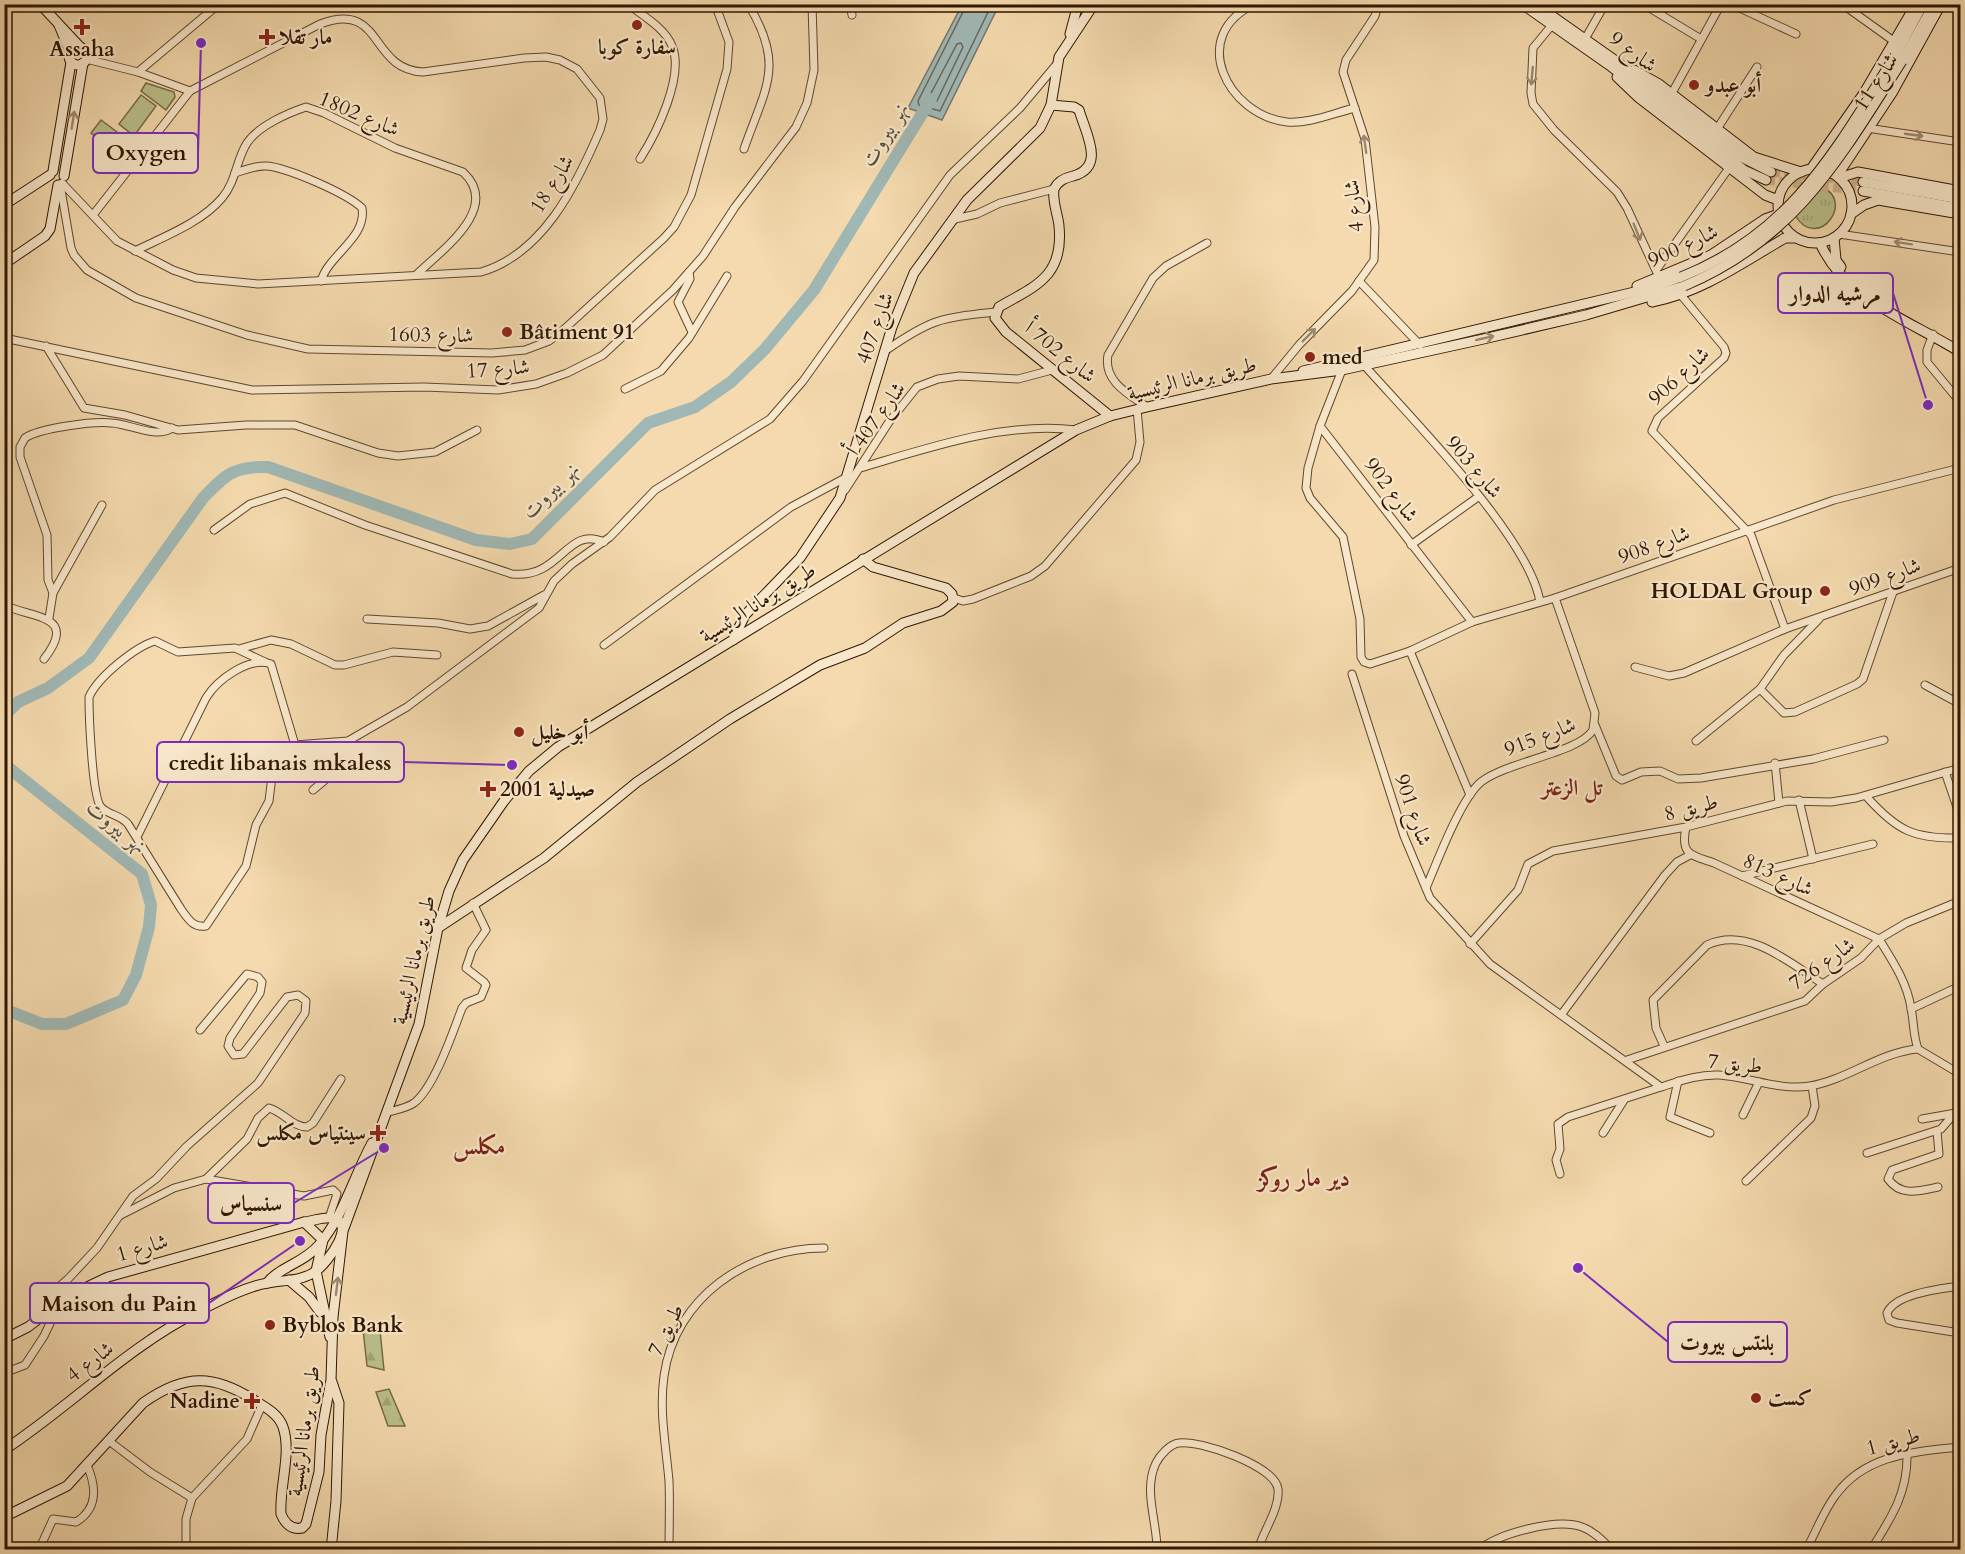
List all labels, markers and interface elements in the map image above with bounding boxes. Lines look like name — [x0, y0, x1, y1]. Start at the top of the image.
marker: سفارة كوبا — [630, 18, 644, 32]
marker: Assaha — [75, 20, 89, 34]
place label: مار تقلا — [279, 23, 332, 52]
street label: شارع 9 — [1601, 25, 1663, 82]
marker: مار تقلا — [260, 30, 274, 44]
place label: سفارة كوبا — [598, 33, 676, 62]
place label: Assaha — [49, 35, 115, 64]
street label: شارع 11 — [1847, 47, 1908, 118]
one-way arrow — [1526, 66, 1537, 86]
place label: أبو عبدو — [1704, 71, 1761, 100]
marker: أبو عبدو — [1687, 78, 1701, 92]
street label: شارع 1802 — [313, 84, 404, 147]
water label: نهر بيروت — [854, 96, 916, 172]
one-way arrow — [68, 110, 79, 130]
one-way arrow — [1904, 130, 1923, 141]
callout: Oxygen — [93, 133, 198, 173]
one-way arrow — [1360, 135, 1371, 155]
text: Oxygen — [105, 138, 187, 168]
street label: شارع 18 — [523, 149, 584, 220]
street label: شارع 4 — [1337, 178, 1374, 234]
street label: شارع 900 — [1643, 217, 1724, 278]
one-way arrow — [1632, 222, 1643, 241]
one-way arrow — [1893, 237, 1913, 248]
callout: مرشيه الدوار — [1778, 273, 1893, 313]
text: مرشيه الدوار — [1786, 279, 1881, 310]
street label: شارع 407 — [849, 288, 904, 369]
street label: شارع 702 أ — [1016, 313, 1103, 392]
place label: Bâtiment 91 — [519, 318, 635, 347]
street label: شارع 1603 — [388, 320, 474, 353]
marker: Bâtiment 91 — [500, 325, 514, 339]
one-way arrow — [1302, 328, 1317, 343]
one-way arrow — [1475, 332, 1494, 344]
street label: شارع 906 — [1642, 340, 1718, 414]
place label: med — [1322, 343, 1363, 372]
street label: طريق برمانا الرئيسية — [1124, 350, 1260, 408]
marker: med — [1303, 350, 1317, 364]
street label: شارع 17 — [465, 352, 531, 389]
street label: شارع 407 أ — [838, 376, 915, 464]
street label: شارع 903 — [1437, 429, 1509, 507]
street label: شارع 902 — [1355, 452, 1425, 530]
water label: نهر بيروت — [515, 454, 587, 526]
street label: شارع 908 — [1614, 519, 1695, 574]
street label: شارع 909 — [1845, 551, 1926, 606]
street label: طريق برمانا الرئيسية — [694, 556, 822, 650]
place label: HOLDAL Group — [1651, 577, 1813, 606]
marker: HOLDAL Group — [1818, 584, 1832, 598]
street label: شارع 915 — [1500, 710, 1581, 767]
place label: أبو خليل — [531, 718, 588, 747]
marker: أبو خليل — [512, 725, 526, 739]
callout: credit libanais mkaless — [157, 742, 404, 782]
text: credit libanais mkaless — [169, 748, 391, 778]
street label: شارع 901 — [1384, 770, 1439, 851]
district label: تل الزعتر — [1539, 773, 1603, 803]
place label: صيدلية 2001 — [500, 775, 595, 804]
marker: صيدلية 2001 — [481, 782, 495, 796]
street label: طريق 8 — [1661, 787, 1721, 829]
water label: نهر بيروت — [80, 793, 154, 861]
street label: شارع 813 — [1737, 846, 1818, 907]
street label: طريق برمانا الرئيسية — [385, 892, 443, 1028]
street label: شارع 726 — [1783, 931, 1863, 1000]
street label: 7 طريق — [1706, 1047, 1764, 1081]
place label: سينتياس مكلس — [256, 1119, 366, 1148]
marker: سينتياس مكلس — [371, 1126, 385, 1140]
district label: مكلس — [453, 1130, 505, 1163]
district label: دير مار روكز — [1255, 1162, 1350, 1195]
callout: سنسياس — [208, 1183, 294, 1223]
text: سنسياس — [220, 1189, 282, 1219]
street label: شارع 1 — [113, 1227, 172, 1272]
one-way arrow — [332, 1277, 343, 1297]
callout: Maison du Pain — [30, 1283, 209, 1323]
text: Maison du Pain — [41, 1289, 197, 1319]
street label: طريق 7 — [641, 1299, 691, 1361]
place label: Byblos Bank — [282, 1311, 403, 1340]
marker: Byblos Bank — [263, 1318, 277, 1332]
callout: بلنتس بيروت — [1668, 1322, 1787, 1362]
text: بلنتس بيروت — [1680, 1328, 1774, 1358]
street label: شارع 4 — [60, 1335, 122, 1392]
street label: طريق برمانا الرئيسية — [280, 1364, 328, 1498]
place label: كست — [1768, 1384, 1812, 1413]
place label: Nadine — [169, 1387, 240, 1416]
marker: كست — [1749, 1391, 1763, 1405]
marker: Nadine — [245, 1394, 259, 1408]
street label: طريق 1 — [1863, 1421, 1923, 1463]

